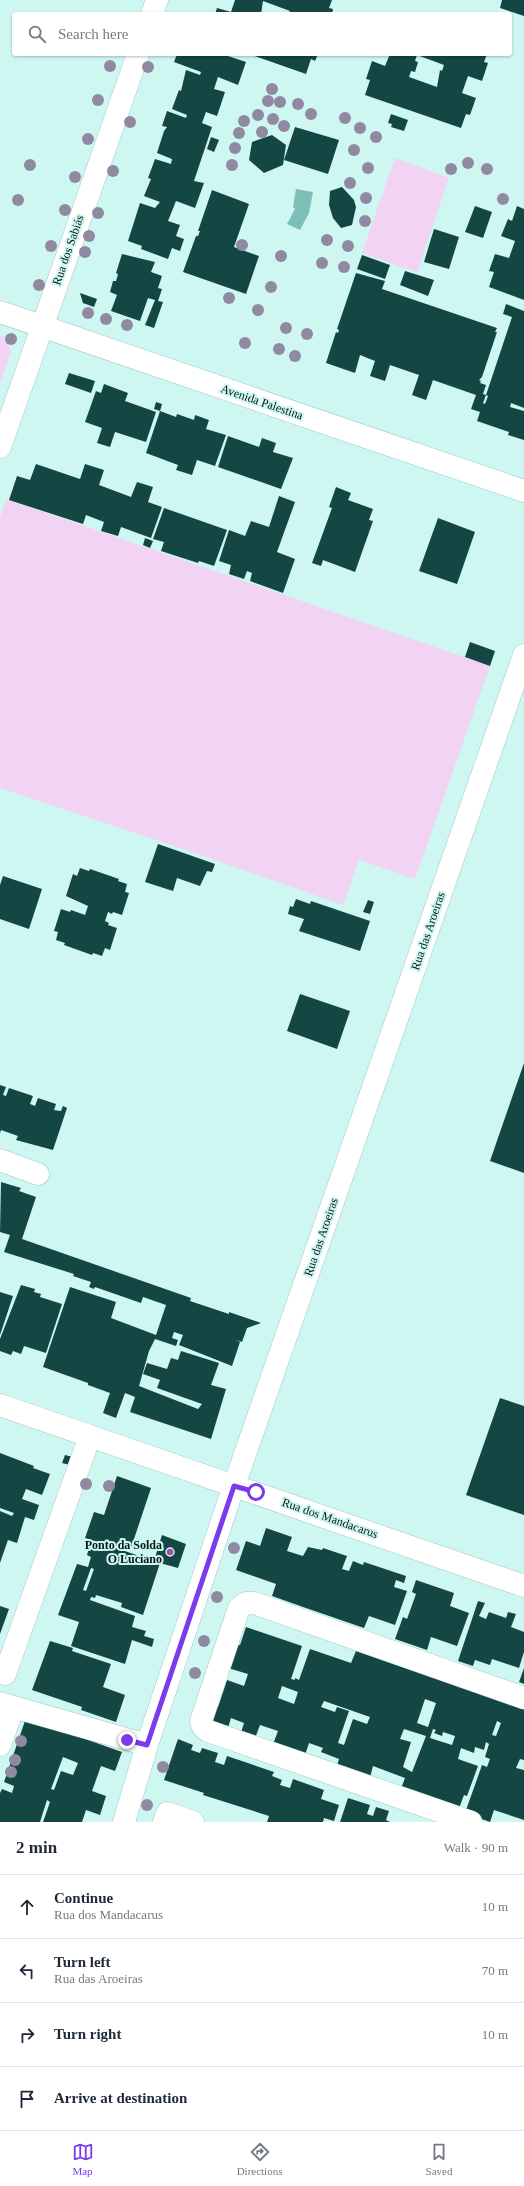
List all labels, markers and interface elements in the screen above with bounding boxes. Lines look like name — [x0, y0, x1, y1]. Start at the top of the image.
search box — [12, 12, 512, 56]
icon: search — [26, 23, 48, 45]
text: Search here — [58, 26, 128, 42]
street label: Rua dos Sabiás — [49, 213, 87, 287]
street label: Avenida Palestina — [219, 381, 306, 423]
street label: Rua das Aroeiras — [408, 890, 448, 972]
street label: Rua das Aroeiras — [301, 1196, 341, 1278]
route start — [247, 1483, 265, 1501]
street label: Rua dos Mandacarus — [280, 1495, 380, 1541]
place label: Ponto da Solda O Luciano — [85, 1538, 162, 1566]
marker: Ponto da Solda O Luciano — [165, 1547, 175, 1557]
route end — [118, 1731, 136, 1749]
text: 2 min — [16, 1838, 57, 1857]
text: Walk · 90 m — [444, 1840, 508, 1855]
text: Continue — [54, 1890, 113, 1906]
icon: ahead — [16, 1896, 38, 1918]
text: 10 m — [482, 1899, 508, 1914]
text: Rua dos Mandacarus — [54, 1907, 163, 1922]
text: Turn left — [54, 1954, 111, 1970]
icon: left — [16, 1960, 38, 1982]
text: 70 m — [482, 1963, 508, 1978]
text: Rua das Aroeiras — [54, 1971, 143, 1986]
icon: right — [16, 2024, 38, 2046]
text: Turn right — [54, 2026, 121, 2042]
text: 10 m — [482, 2027, 508, 2042]
icon: arrive — [16, 2088, 38, 2110]
text: Arrive at destination — [54, 2090, 187, 2106]
tab: Map — [72, 2141, 94, 2177]
tab: Directions — [237, 2141, 282, 2177]
tab: Saved — [426, 2141, 452, 2177]

